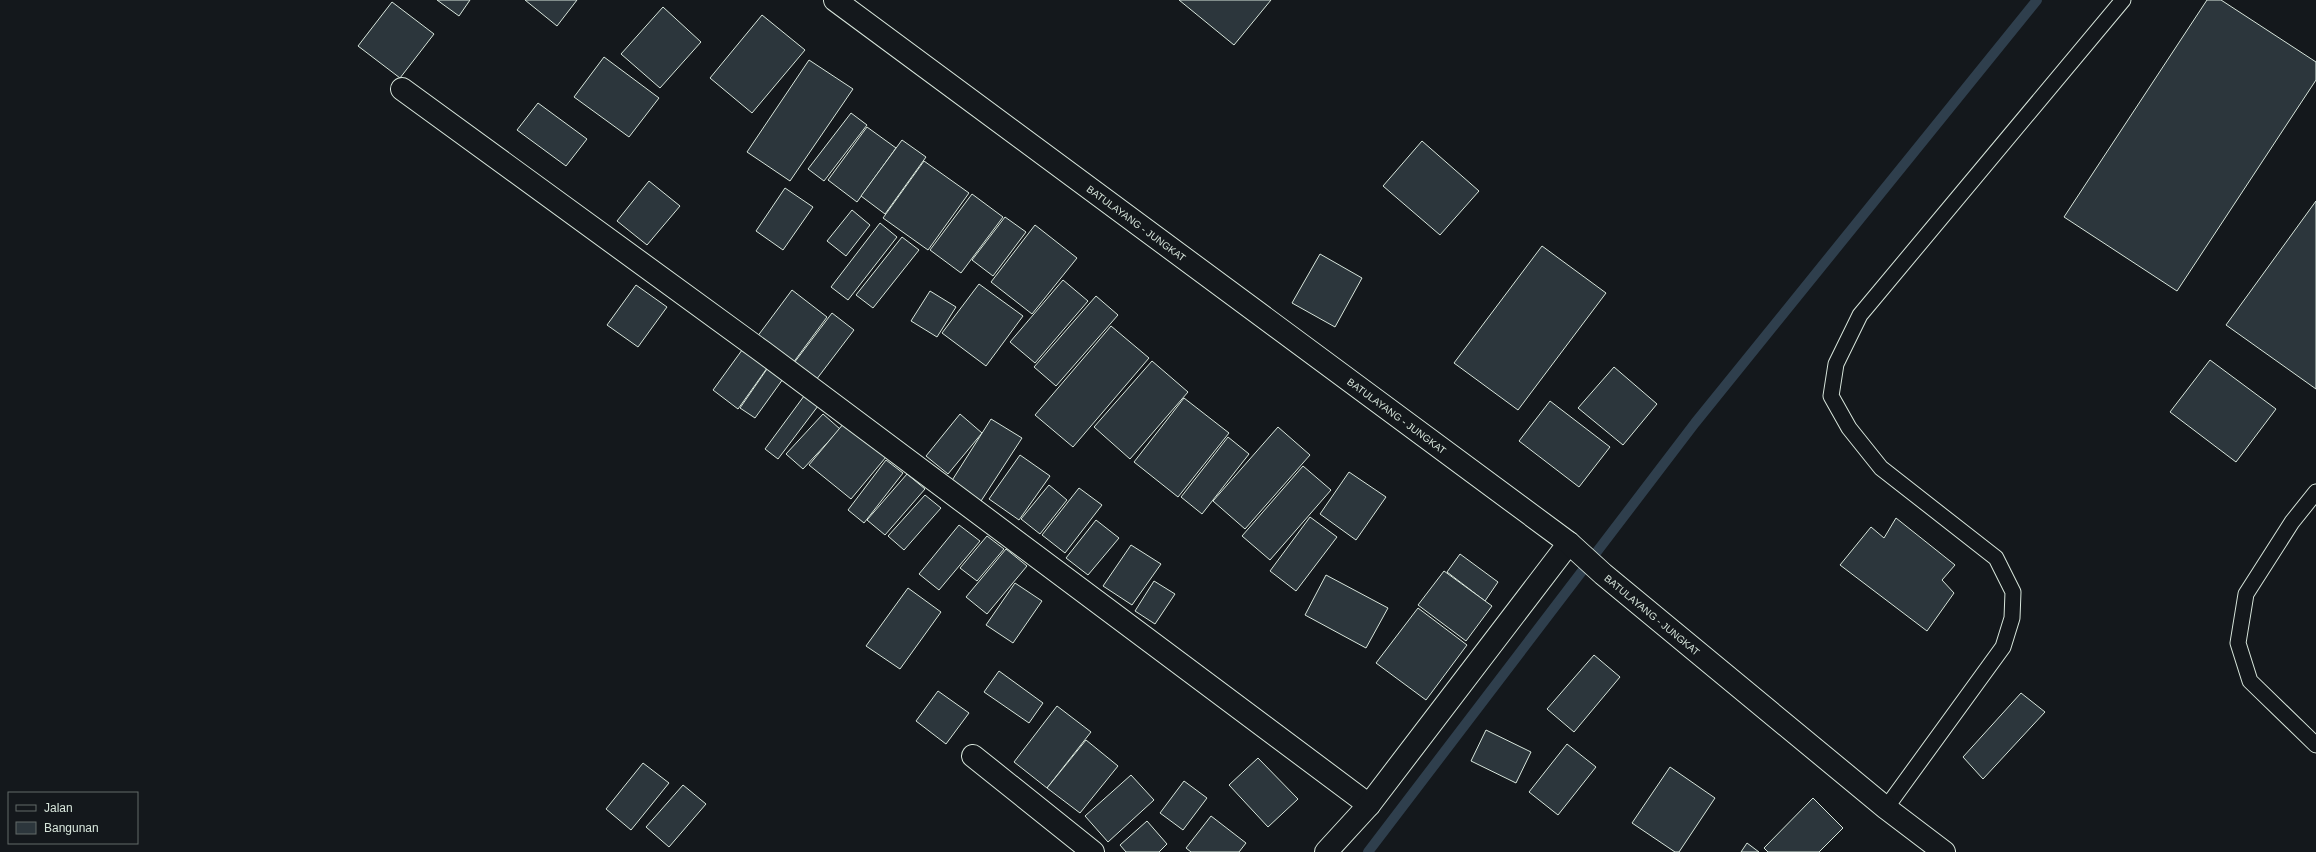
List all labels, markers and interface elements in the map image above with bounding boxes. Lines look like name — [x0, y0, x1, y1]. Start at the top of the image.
street label: BATULAYANG - JUNGKAT — [1085, 183, 1188, 263]
street label: BATULAYANG - JUNGKAT — [1345, 376, 1448, 456]
street label: BATULAYANG - JUNGKAT — [1603, 572, 1702, 657]
legend — [8, 792, 138, 844]
text: Jalan — [44, 801, 73, 815]
text: Bangunan — [44, 821, 99, 835]

